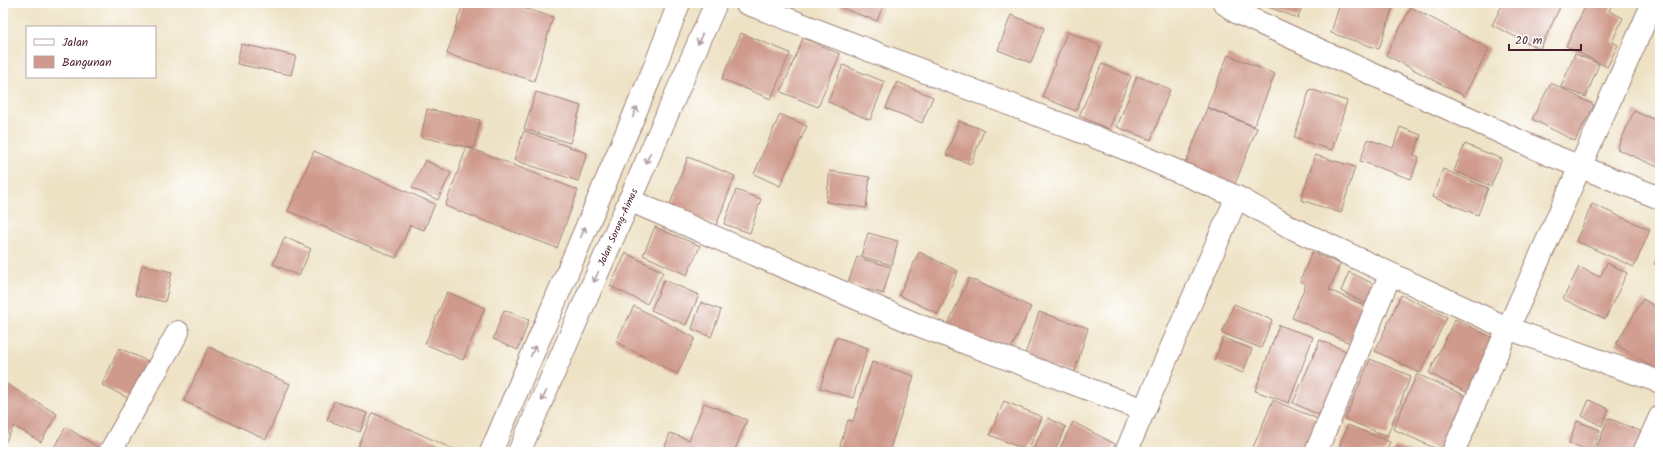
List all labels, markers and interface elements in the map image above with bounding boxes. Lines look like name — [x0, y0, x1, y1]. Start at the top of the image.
legend — [26, 26, 156, 78]
scale bar — [1509, 26, 1581, 52]
text: 20 m — [1515, 31, 1543, 50]
one-way arrow — [696, 32, 704, 44]
text: Jalan — [62, 33, 88, 52]
text: Bangunan — [62, 53, 112, 72]
one-way arrow — [632, 107, 639, 119]
one-way arrow — [644, 151, 651, 163]
street label: Jalan Sorong-Aimas — [594, 185, 643, 269]
one-way arrow — [580, 226, 588, 238]
one-way arrow — [592, 270, 599, 282]
one-way arrow — [529, 346, 537, 358]
one-way arrow — [540, 389, 547, 401]

